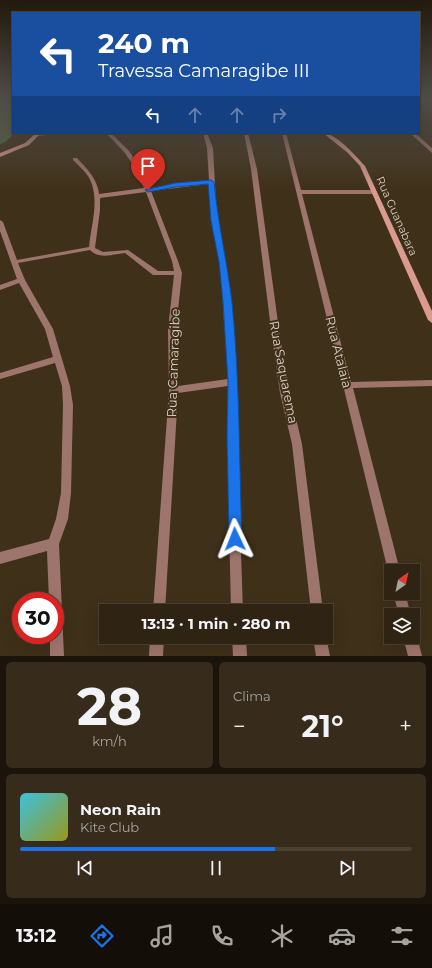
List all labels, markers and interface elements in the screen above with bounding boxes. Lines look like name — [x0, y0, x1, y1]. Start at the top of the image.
text: 240 m — [98, 26, 190, 60]
icon: left — [32, 28, 84, 80]
text: Travessa Camaragibe III — [98, 60, 310, 82]
icon: left — [142, 104, 164, 126]
icon: ahead — [184, 104, 206, 126]
icon: ahead — [226, 104, 248, 126]
icon: right — [268, 104, 290, 126]
pin — [131, 149, 165, 190]
icon: arrive — [137, 155, 159, 177]
street label: Rua Guanabara — [373, 174, 421, 258]
street label: Rua Camaragibe — [163, 308, 183, 418]
street label: Rua Atalaia — [322, 314, 356, 390]
street label: Rua Saquarema — [266, 319, 302, 425]
position arrow — [214, 518, 256, 560]
north arrow — [384, 564, 420, 600]
map controls — [384, 564, 420, 644]
speed limit sign: 30 — [12, 592, 64, 644]
button: layers — [384, 608, 420, 644]
text: 13:13 · 1 min · 280 m — [141, 614, 291, 633]
text: 28 — [77, 675, 142, 738]
text: Clima — [233, 688, 271, 704]
text: 21° — [302, 708, 344, 745]
text: − — [233, 713, 246, 740]
text: + — [399, 713, 412, 740]
text: km/h — [92, 733, 127, 749]
text: Neon Rain — [80, 800, 161, 819]
text: Kite Club — [80, 819, 139, 835]
icon: previous — [74, 857, 96, 879]
icon: pause — [205, 857, 227, 879]
icon: next — [336, 857, 358, 879]
icon: directions — [88, 922, 116, 950]
icon: music — [148, 922, 176, 950]
icon: phone — [208, 922, 236, 950]
icon: climate — [268, 922, 296, 950]
icon: car — [328, 922, 356, 950]
icon: filters — [388, 922, 416, 950]
text: 13:12 — [16, 925, 56, 947]

